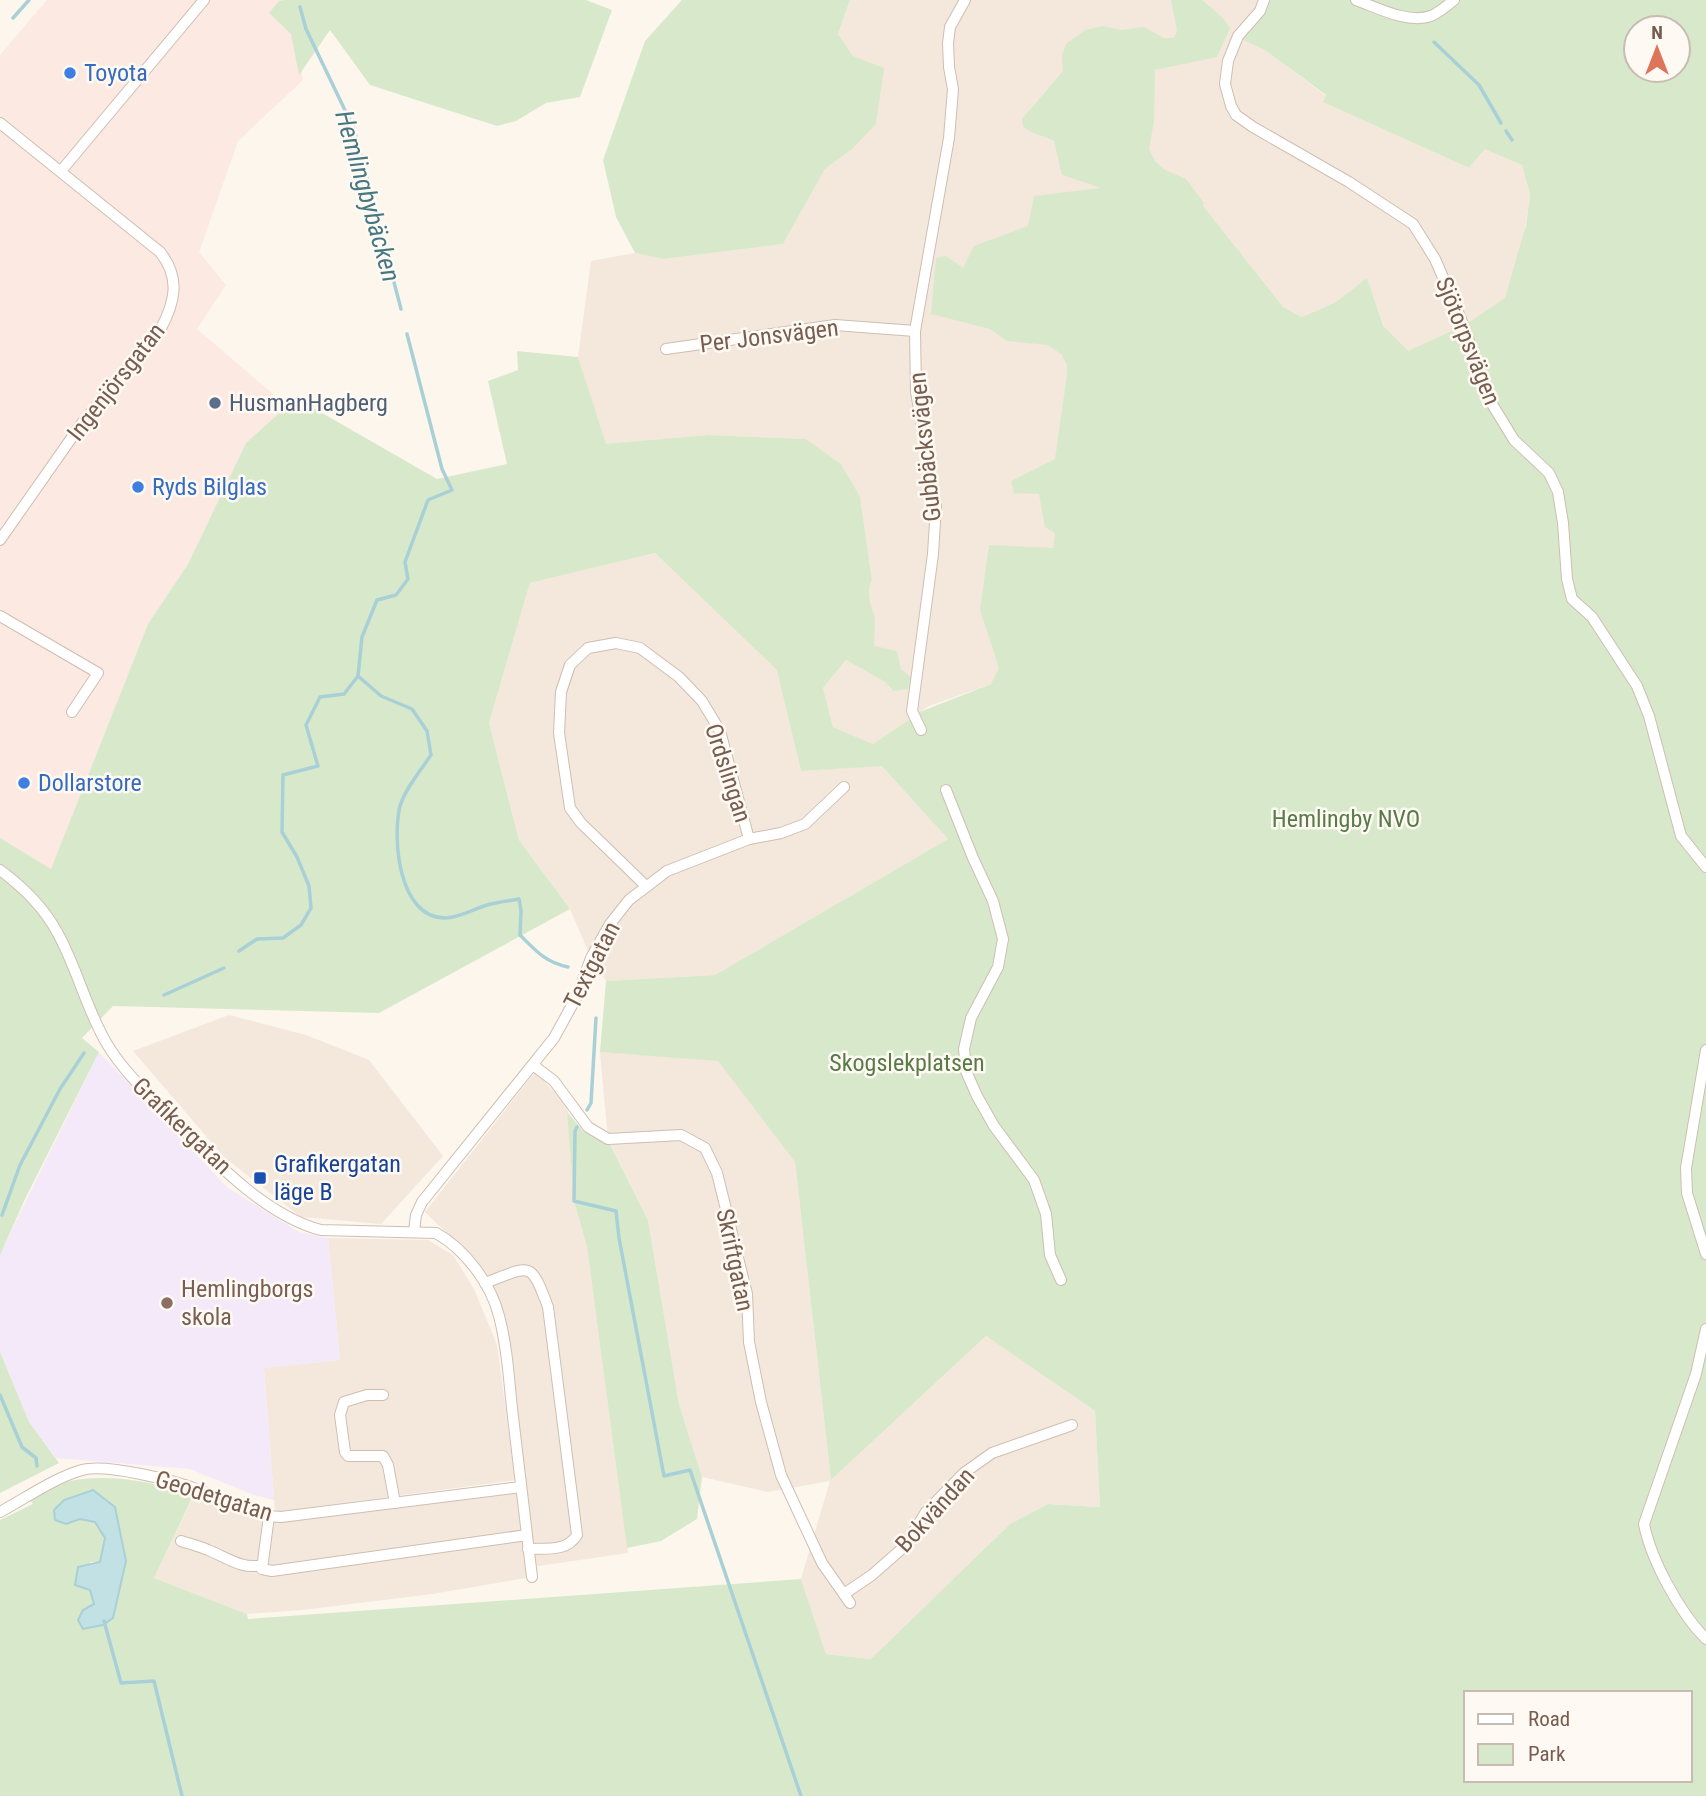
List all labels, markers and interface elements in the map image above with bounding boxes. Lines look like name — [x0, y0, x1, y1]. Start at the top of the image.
north arrow — [1622, 14, 1692, 84]
text: N — [1651, 21, 1663, 44]
place label: Toyota — [84, 59, 148, 87]
marker: Toyota — [62, 65, 78, 81]
water label: Hemlingbybäcken — [329, 107, 407, 285]
street label: Sjötorpsvägen — [1430, 273, 1506, 409]
street label: Per Jonsvägen — [698, 314, 840, 358]
street label: Ingenjörsgatan — [61, 318, 171, 446]
street label: Gubbäcksvägen — [903, 371, 947, 523]
place label: HusmanHagberg — [229, 389, 388, 417]
marker: HusmanHagberg — [207, 395, 223, 411]
place label: Ryds Bilglas — [152, 473, 267, 501]
marker: Ryds Bilglas — [130, 479, 146, 495]
street label: Ordslingan — [699, 720, 757, 826]
place label: Dollarstore — [38, 769, 142, 797]
marker: Dollarstore — [16, 775, 32, 791]
park label: Hemlingby NVO — [1272, 805, 1420, 833]
street label: Textgatan — [558, 917, 626, 1013]
park label: Skogslekplatsen — [829, 1049, 985, 1077]
street label: Grafikergatan — [127, 1072, 237, 1180]
place label: Grafikergatan läge B — [274, 1150, 401, 1206]
marker: Grafikergatan läge B — [252, 1170, 268, 1186]
street label: Skriftgatan — [710, 1206, 760, 1314]
place label: Hemlingborgs skola — [181, 1275, 313, 1331]
marker: Hemlingborgs skola — [159, 1295, 175, 1311]
street label: Bokvändan — [890, 1462, 980, 1558]
street label: Geodetgatan — [152, 1465, 276, 1527]
legend — [1464, 1691, 1692, 1782]
text: Road — [1528, 1707, 1570, 1731]
text: Park — [1528, 1742, 1566, 1766]

